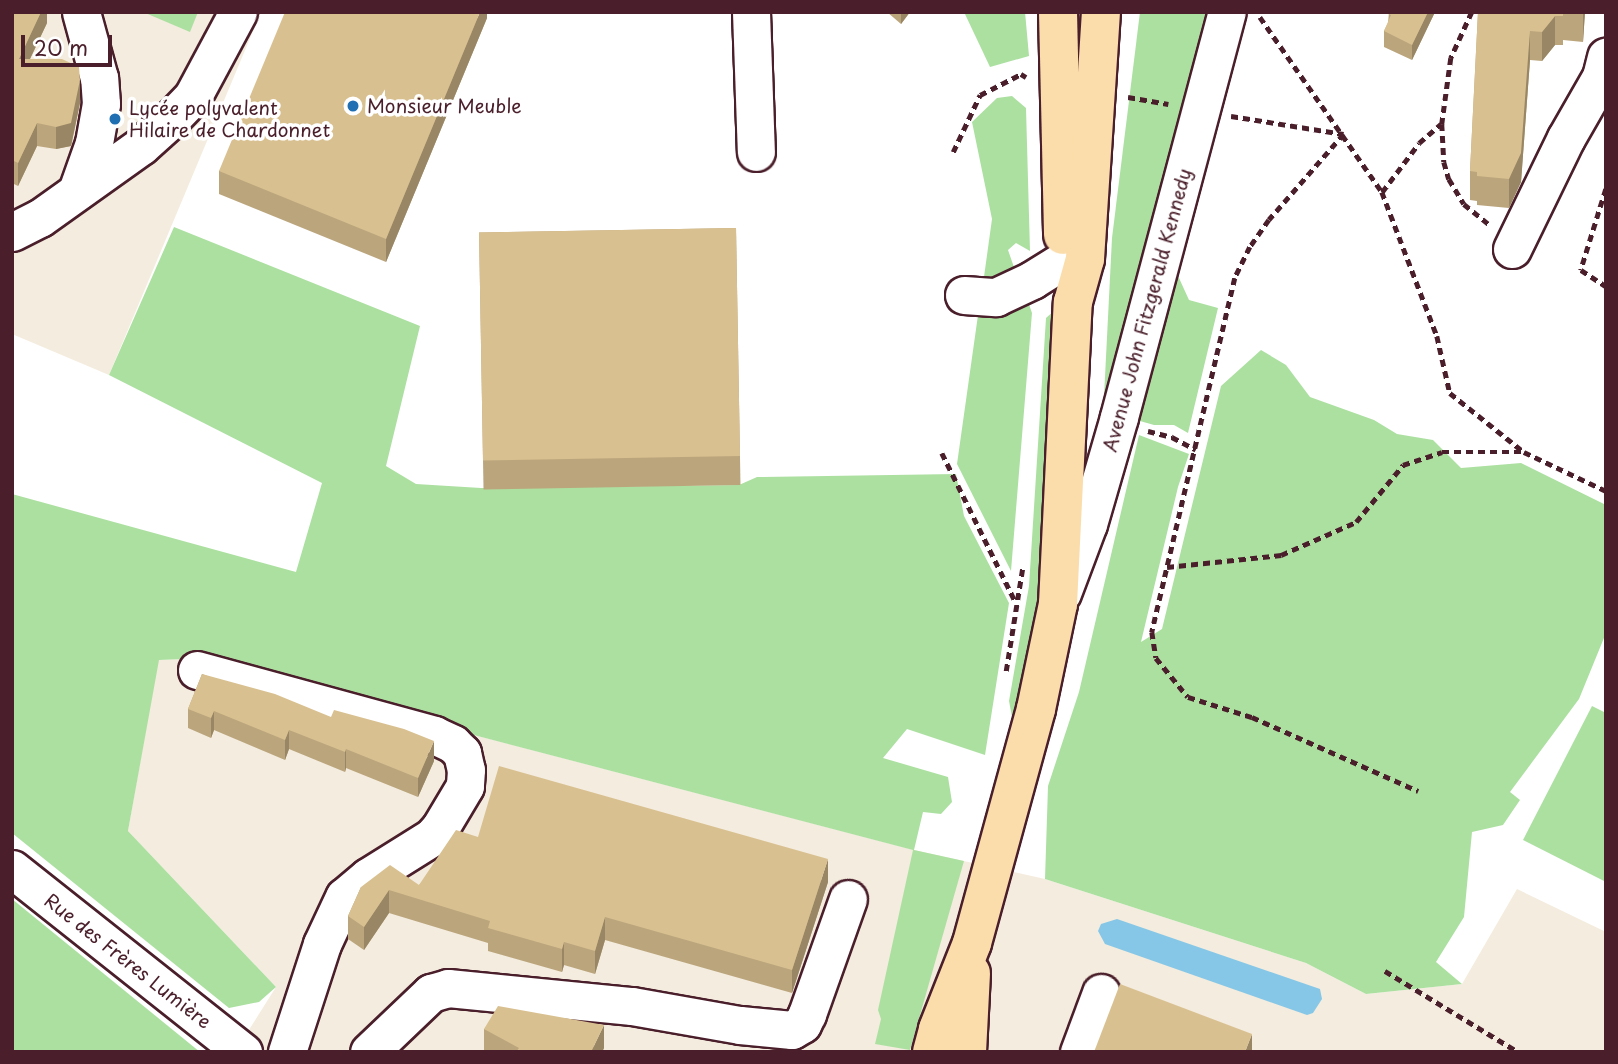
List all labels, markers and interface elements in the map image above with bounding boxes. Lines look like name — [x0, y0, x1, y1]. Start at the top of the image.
scale bar — [24, 21, 116, 65]
text: 20 m — [34, 31, 88, 63]
place label: Monsieur Meuble — [367, 95, 521, 117]
place label: Lycée polyvalent Hilaire de Chardonnet — [129, 97, 332, 141]
marker: Monsieur Meuble — [345, 98, 361, 114]
marker: Lycée polyvalent Hilaire de Chardonnet — [107, 111, 123, 127]
street label: Avenue John Fitzgerald Kennedy — [1098, 164, 1196, 456]
street label: Rue des Frères Lumière — [37, 887, 219, 1035]

